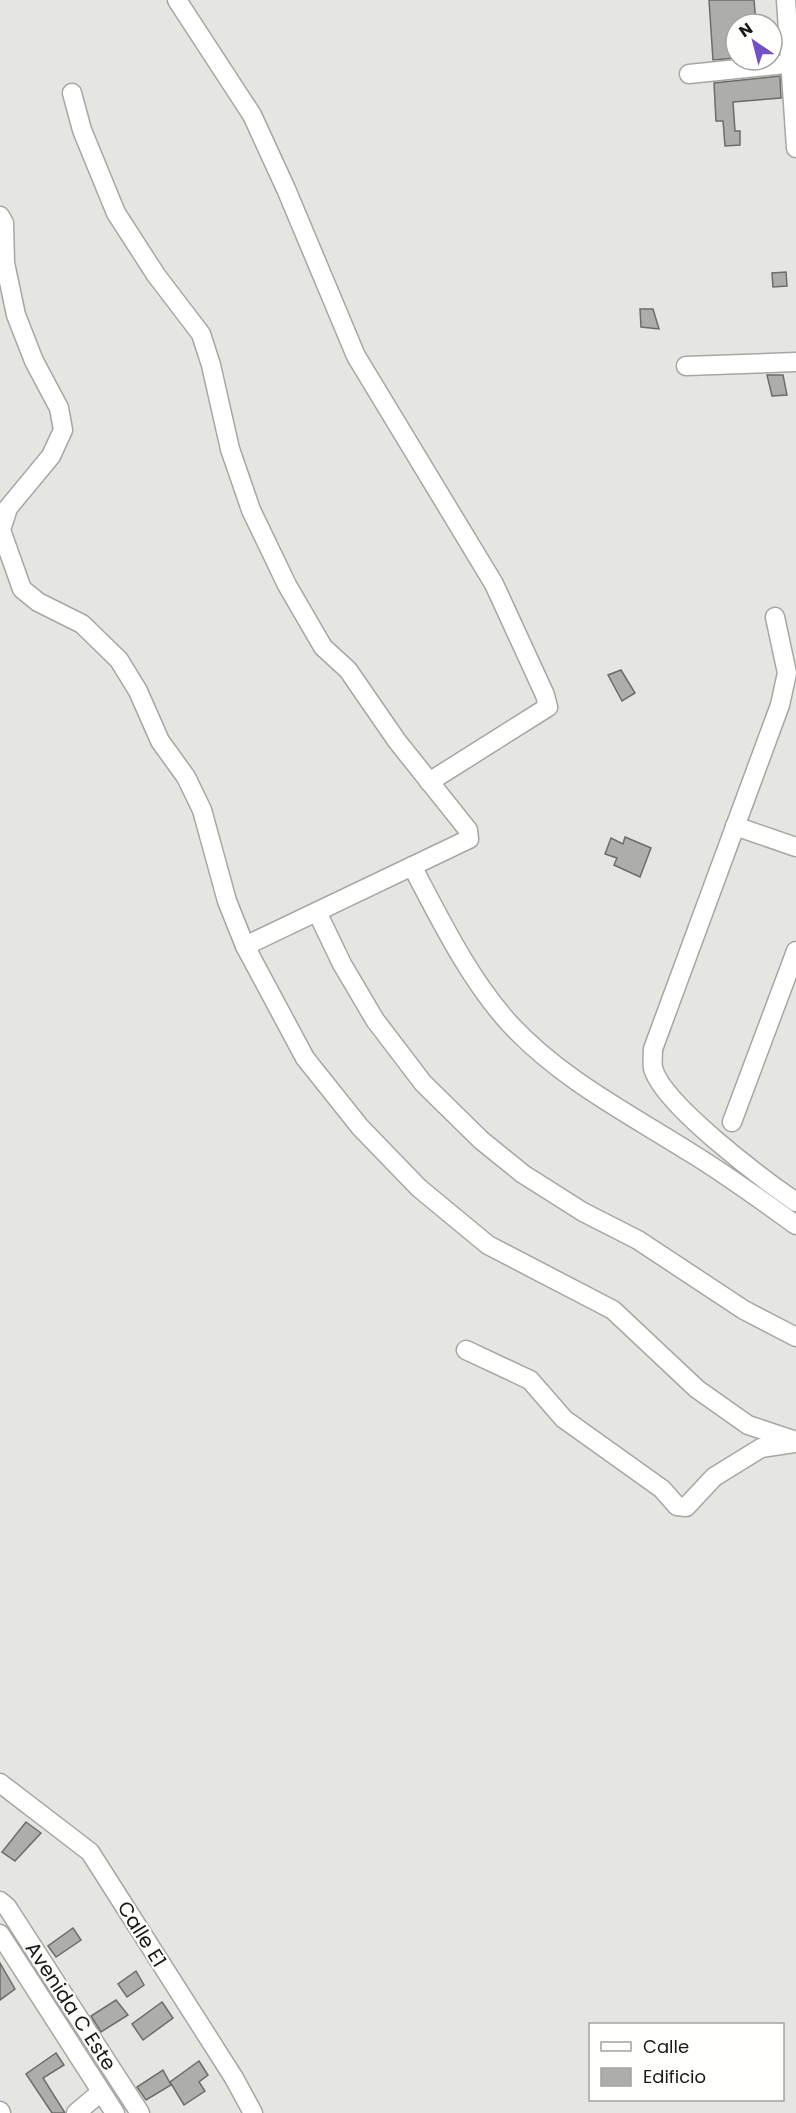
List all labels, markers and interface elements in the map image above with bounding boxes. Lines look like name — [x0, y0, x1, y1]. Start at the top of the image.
north arrow — [724, 12, 784, 72]
text: N — [734, 17, 757, 43]
street label: Calle E1 — [111, 1896, 173, 1972]
street label: Avenida C Este — [19, 1936, 123, 2076]
legend — [589, 2023, 784, 2101]
text: Calle — [643, 2034, 689, 2059]
text: Edificio — [643, 2064, 706, 2089]

